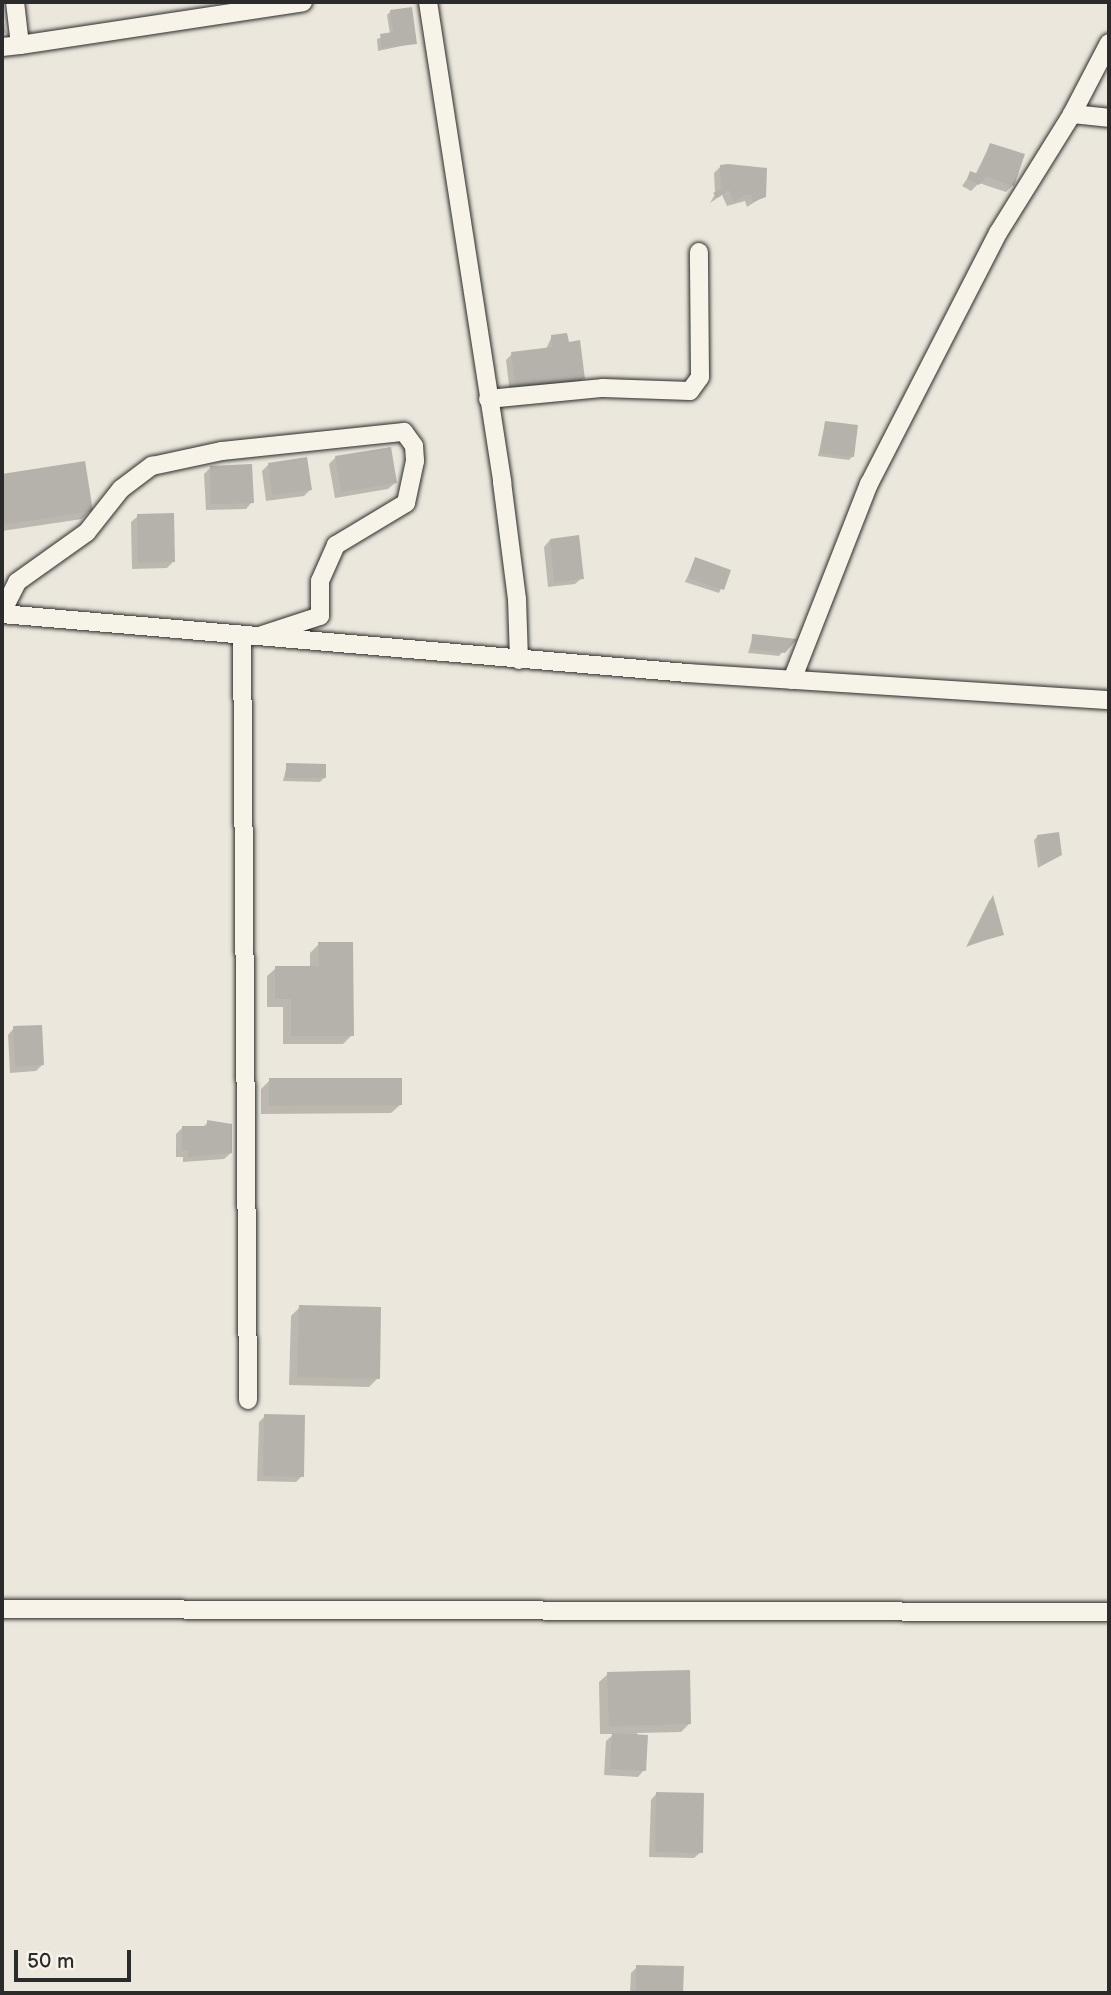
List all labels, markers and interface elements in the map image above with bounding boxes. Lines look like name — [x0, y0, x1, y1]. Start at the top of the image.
scale bar — [18, 1936, 135, 1980]
text: 50 m — [27, 1949, 74, 1974]

